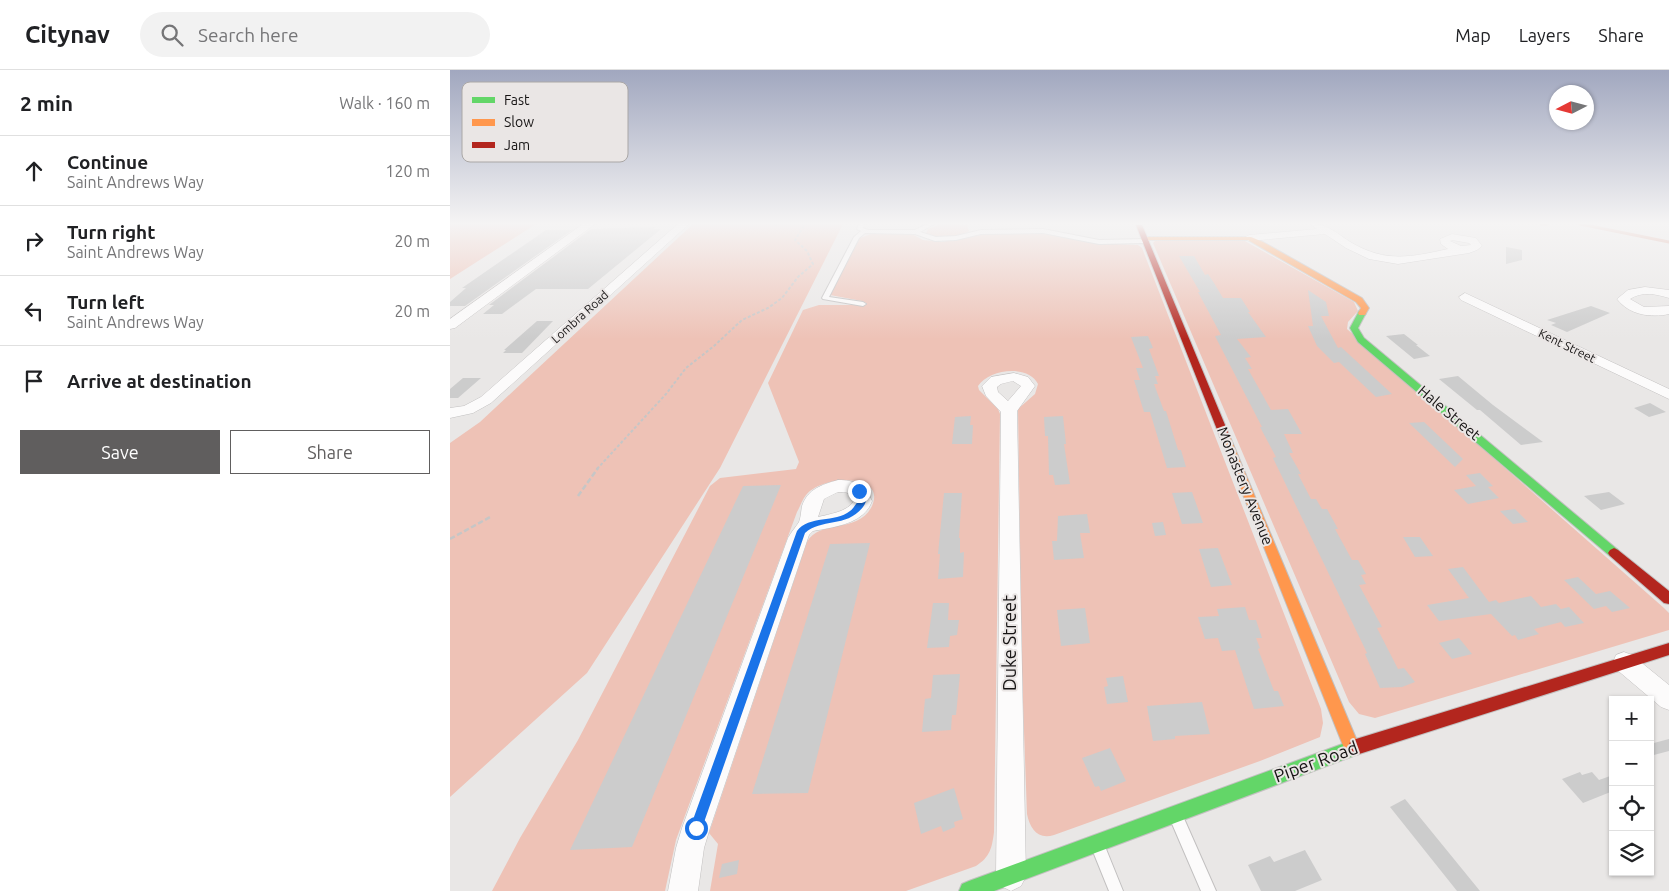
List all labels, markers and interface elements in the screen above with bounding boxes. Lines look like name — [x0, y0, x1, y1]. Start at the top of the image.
search box — [140, 12, 490, 57]
text: Citynav — [25, 21, 110, 48]
icon: search — [158, 21, 186, 49]
text: Search here — [198, 24, 298, 46]
text: Map — [1455, 25, 1491, 45]
text: Layers — [1519, 25, 1570, 45]
text: Share — [1598, 25, 1644, 45]
legend — [462, 82, 628, 162]
north arrow — [1549, 85, 1594, 130]
text: 2 min — [20, 91, 73, 115]
text: Fast — [504, 92, 530, 108]
text: Walk · 160 m — [339, 94, 430, 112]
text: Slow — [504, 114, 534, 130]
text: Jam — [504, 137, 530, 153]
text: Continue — [67, 151, 148, 173]
icon: ahead — [20, 157, 48, 185]
text: 120 m — [385, 162, 430, 180]
text: Saint Andrews Way — [67, 173, 204, 191]
text: Turn right — [67, 221, 155, 243]
icon: right — [20, 227, 48, 255]
text: 20 m — [394, 232, 430, 250]
text: Saint Andrews Way — [67, 243, 204, 261]
street label: Lombra Road — [549, 288, 611, 345]
text: Turn left — [67, 291, 145, 313]
icon: left — [20, 297, 48, 325]
text: 20 m — [394, 302, 430, 320]
text: Saint Andrews Way — [67, 313, 204, 331]
street label: Kent Street — [1537, 326, 1598, 365]
icon: arrive — [20, 367, 48, 395]
text: Arrive at destination — [67, 370, 252, 392]
street label: Hale Street — [1415, 382, 1484, 444]
street label: Monastery Avenue — [1214, 424, 1277, 547]
button: Save — [20, 430, 220, 474]
button: Share — [230, 430, 430, 474]
route end — [848, 480, 871, 503]
street label: Duke Street — [999, 595, 1019, 691]
map controls — [1609, 696, 1654, 876]
button: + — [1609, 696, 1654, 741]
street label: Piper Road — [1271, 737, 1360, 786]
button: − — [1609, 741, 1654, 786]
button: locate — [1609, 786, 1654, 831]
route start — [685, 817, 708, 840]
button: layers — [1609, 831, 1654, 876]

